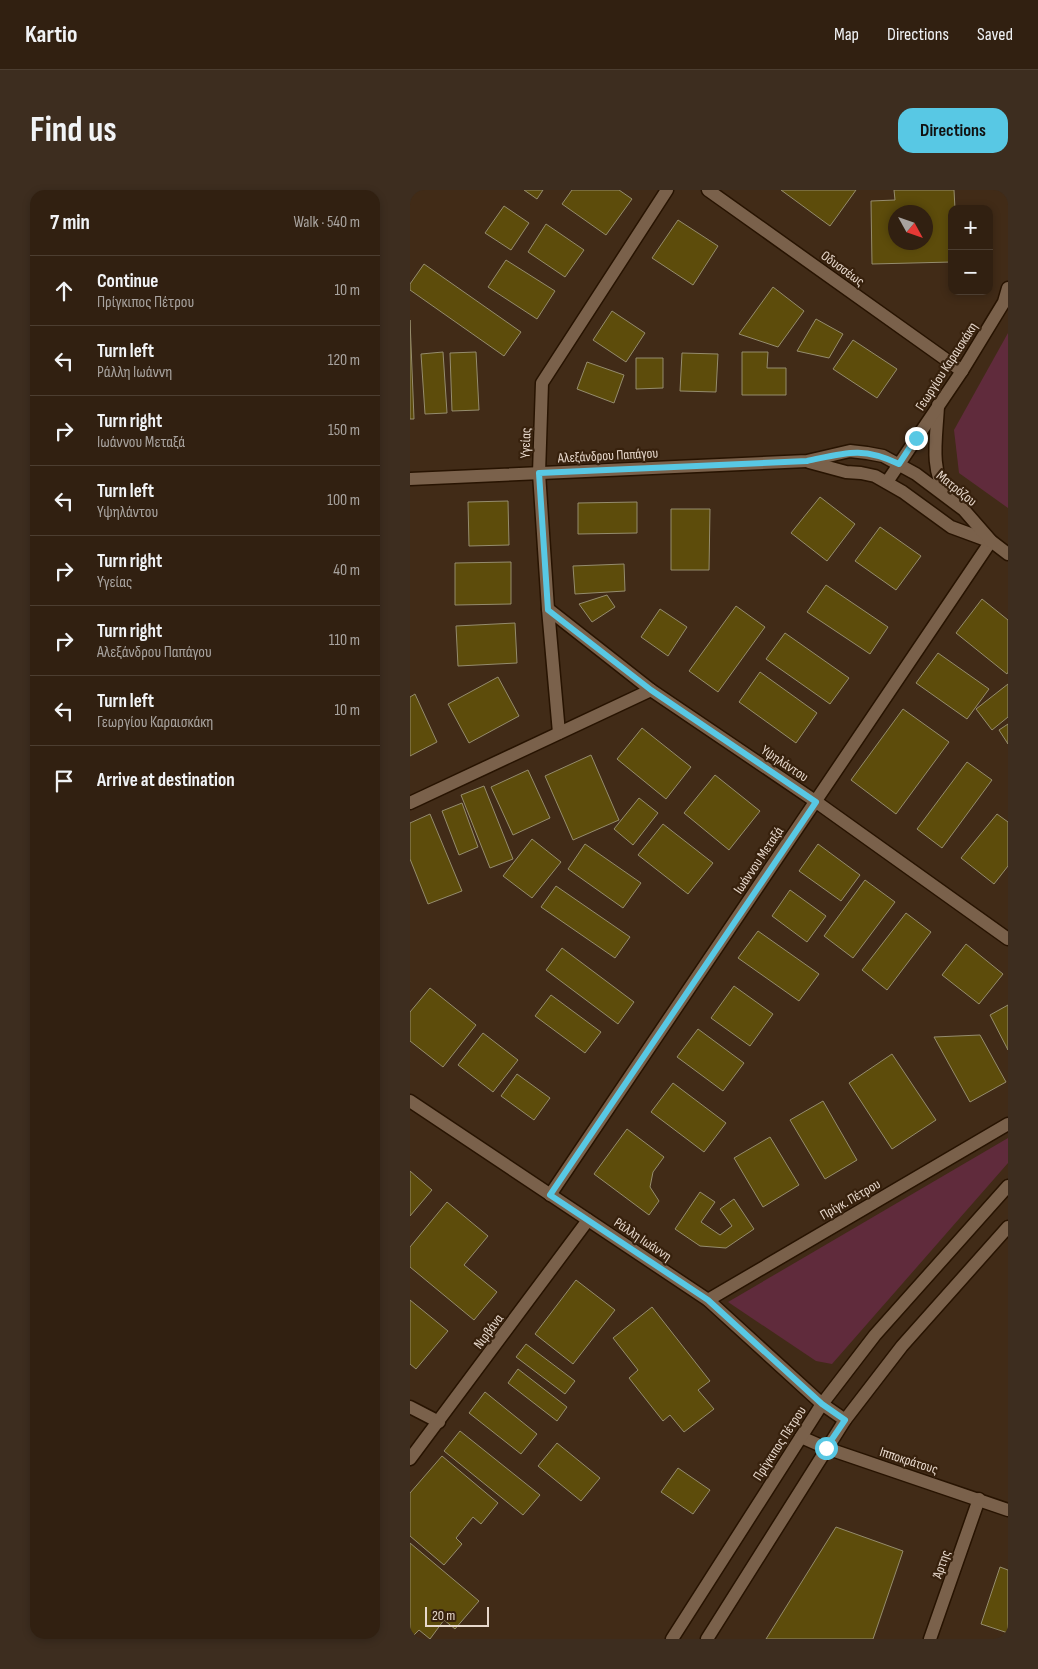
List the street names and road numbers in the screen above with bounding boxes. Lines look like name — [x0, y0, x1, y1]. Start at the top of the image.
street label: Οδυσσέως — [818, 247, 868, 290]
street label: Γεωργίου Καραισκάκη — [912, 319, 981, 414]
street label: Υγείας — [516, 427, 535, 459]
street label: Αλεξάνδρου Παπάγου — [556, 444, 659, 467]
street label: Ματρόζου — [933, 467, 980, 510]
street label: Υψηλάντου — [758, 741, 812, 785]
street label: Ιωάννου Μεταξά — [730, 823, 787, 897]
street label: Πρίγκ. Πέτρου — [817, 1175, 883, 1223]
street label: Ράλλη Ιωάννη — [611, 1214, 675, 1265]
street label: Νιρβάνα — [470, 1310, 507, 1352]
street label: Πρίγκιπος Πέτρου — [749, 1403, 810, 1484]
street label: Ιπποκράτους — [877, 1443, 940, 1478]
street label: Άρτης — [929, 1548, 954, 1581]

